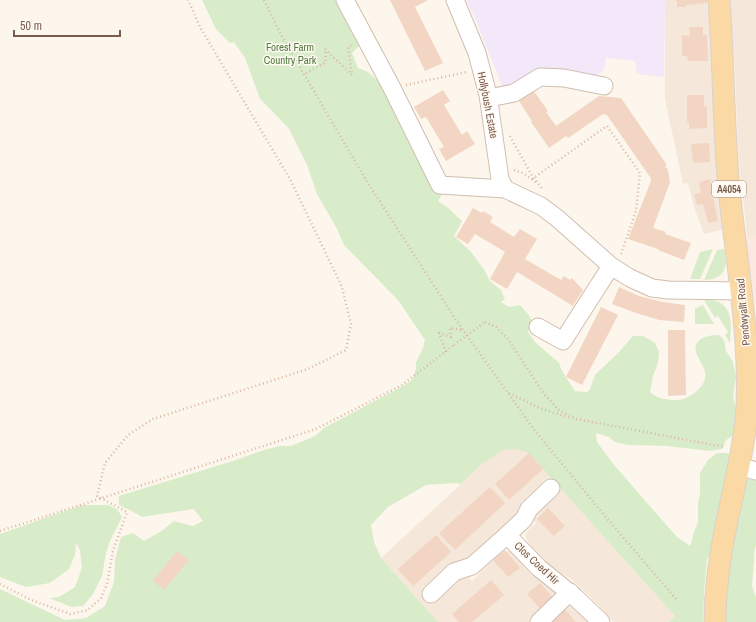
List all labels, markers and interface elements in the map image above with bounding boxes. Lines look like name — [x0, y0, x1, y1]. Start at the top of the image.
scale bar — [14, 12, 120, 38]
text: 50 m — [20, 18, 42, 34]
park label: Forest Farm Country Park — [264, 40, 317, 67]
street label: Hollybush Estate — [475, 70, 501, 140]
road number: A4054 — [712, 181, 746, 197]
street label: Pendwyallt Road — [733, 278, 753, 346]
street label: Clos Coed Hir — [512, 539, 562, 587]

